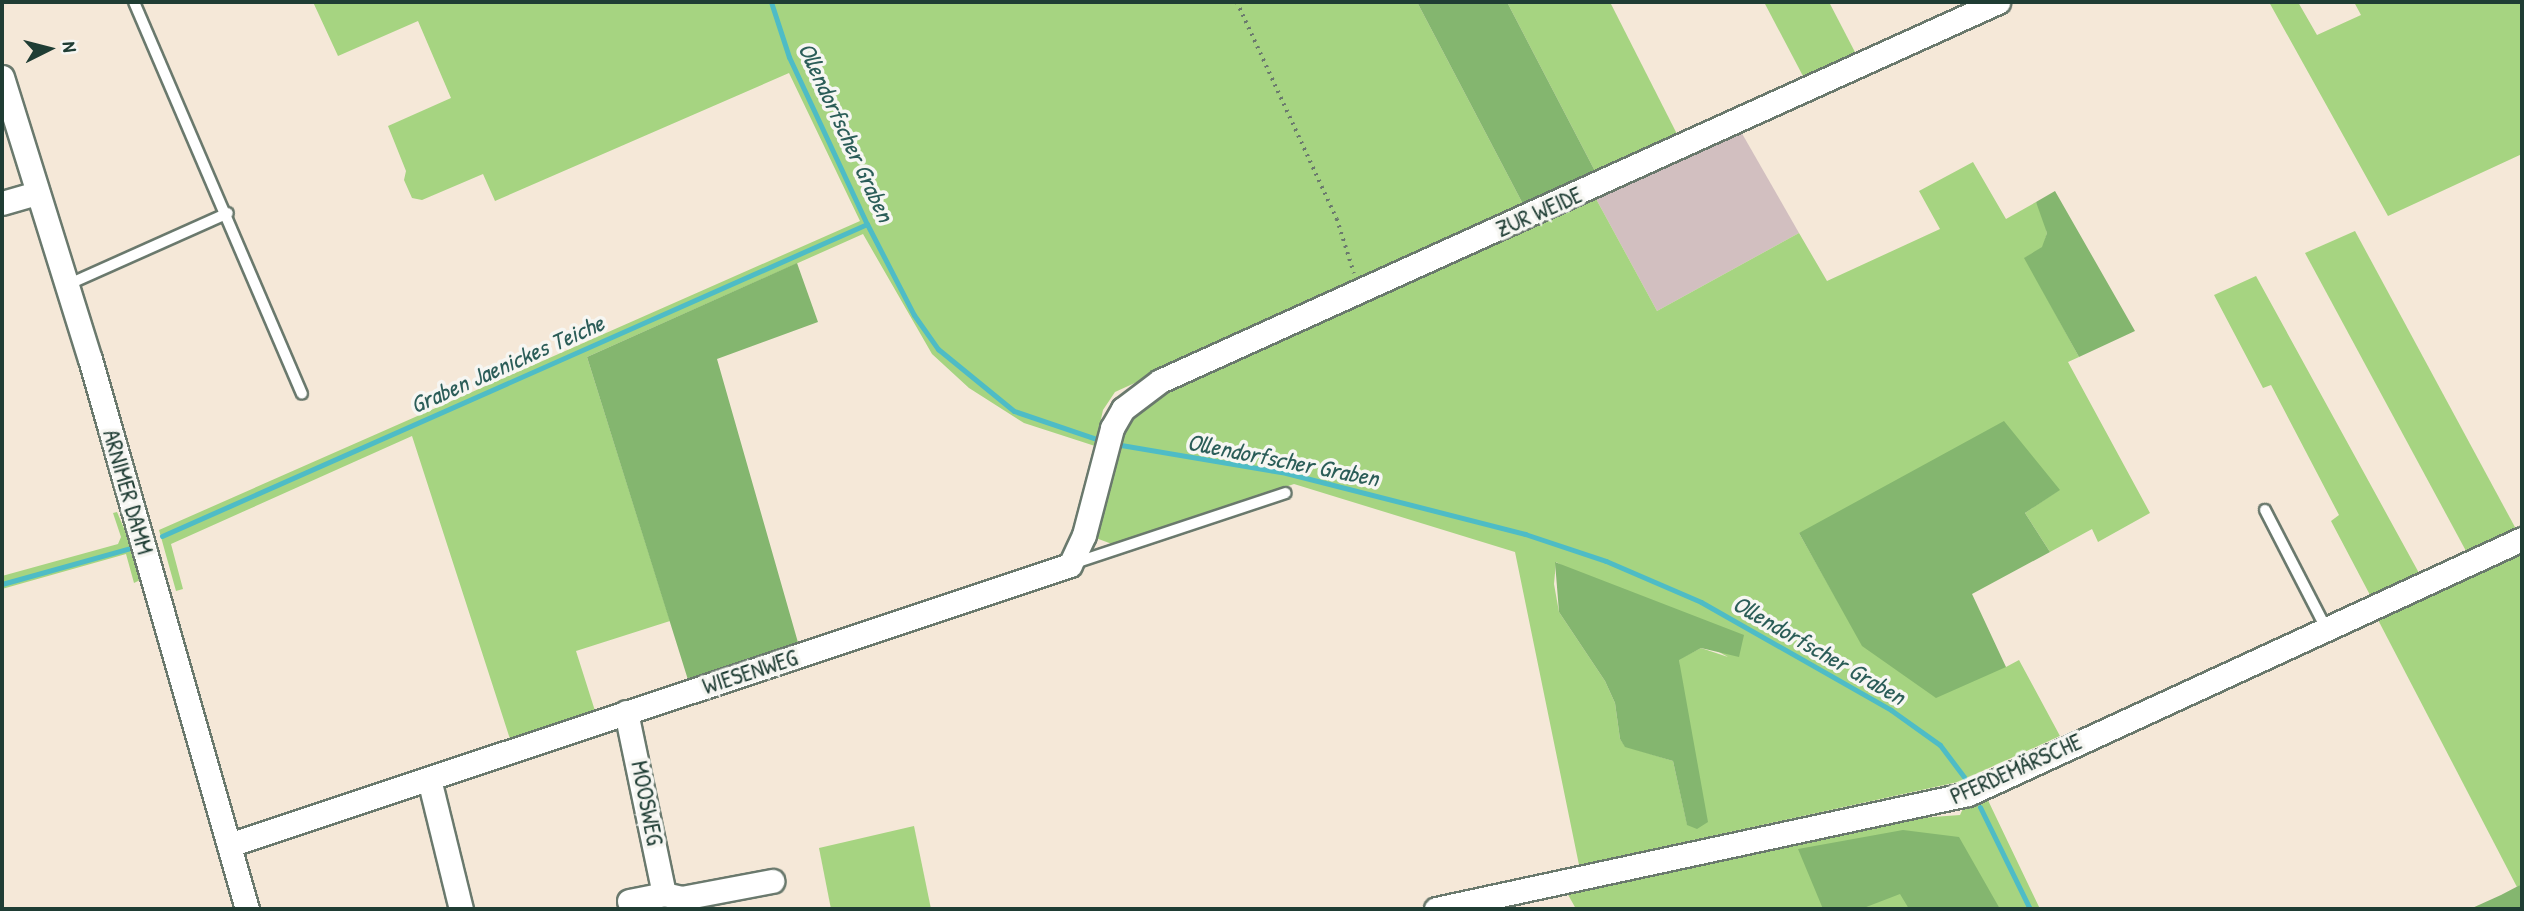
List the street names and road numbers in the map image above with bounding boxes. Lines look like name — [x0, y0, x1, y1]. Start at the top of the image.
street label: ZUR WEIDE — [1492, 181, 1586, 243]
street label: ARNIMER DAMM — [97, 426, 159, 558]
street label: WIESENWEG — [699, 644, 801, 700]
street label: PFERDEMÄRSCHE — [1946, 728, 2086, 810]
street label: MOOSWEG — [625, 759, 669, 847]

